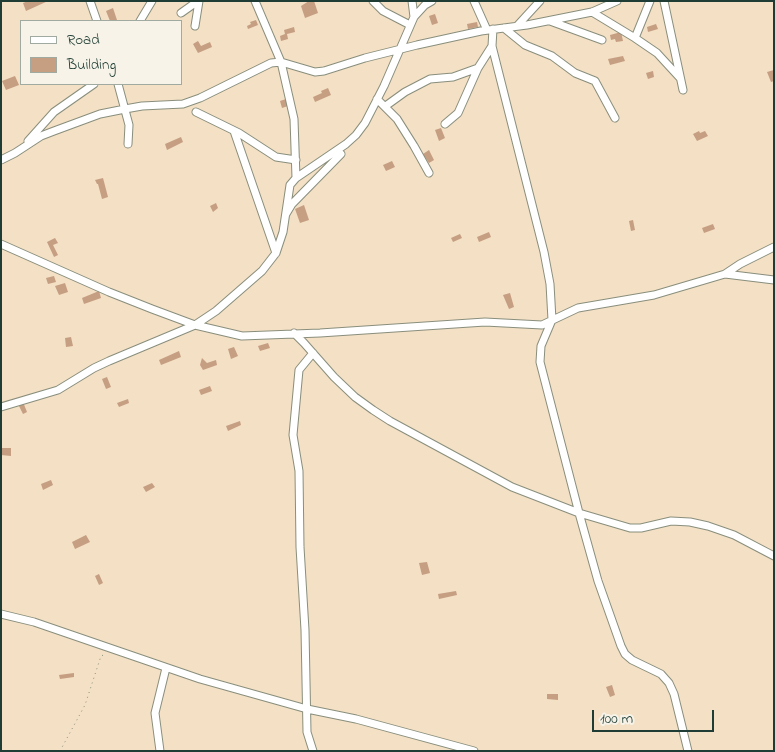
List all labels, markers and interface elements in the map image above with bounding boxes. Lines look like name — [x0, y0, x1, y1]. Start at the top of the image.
legend — [20, 20, 182, 85]
text: Road — [67, 29, 100, 51]
text: Building — [67, 54, 116, 76]
scale bar — [595, 700, 718, 732]
text: 100 m — [600, 708, 633, 730]

